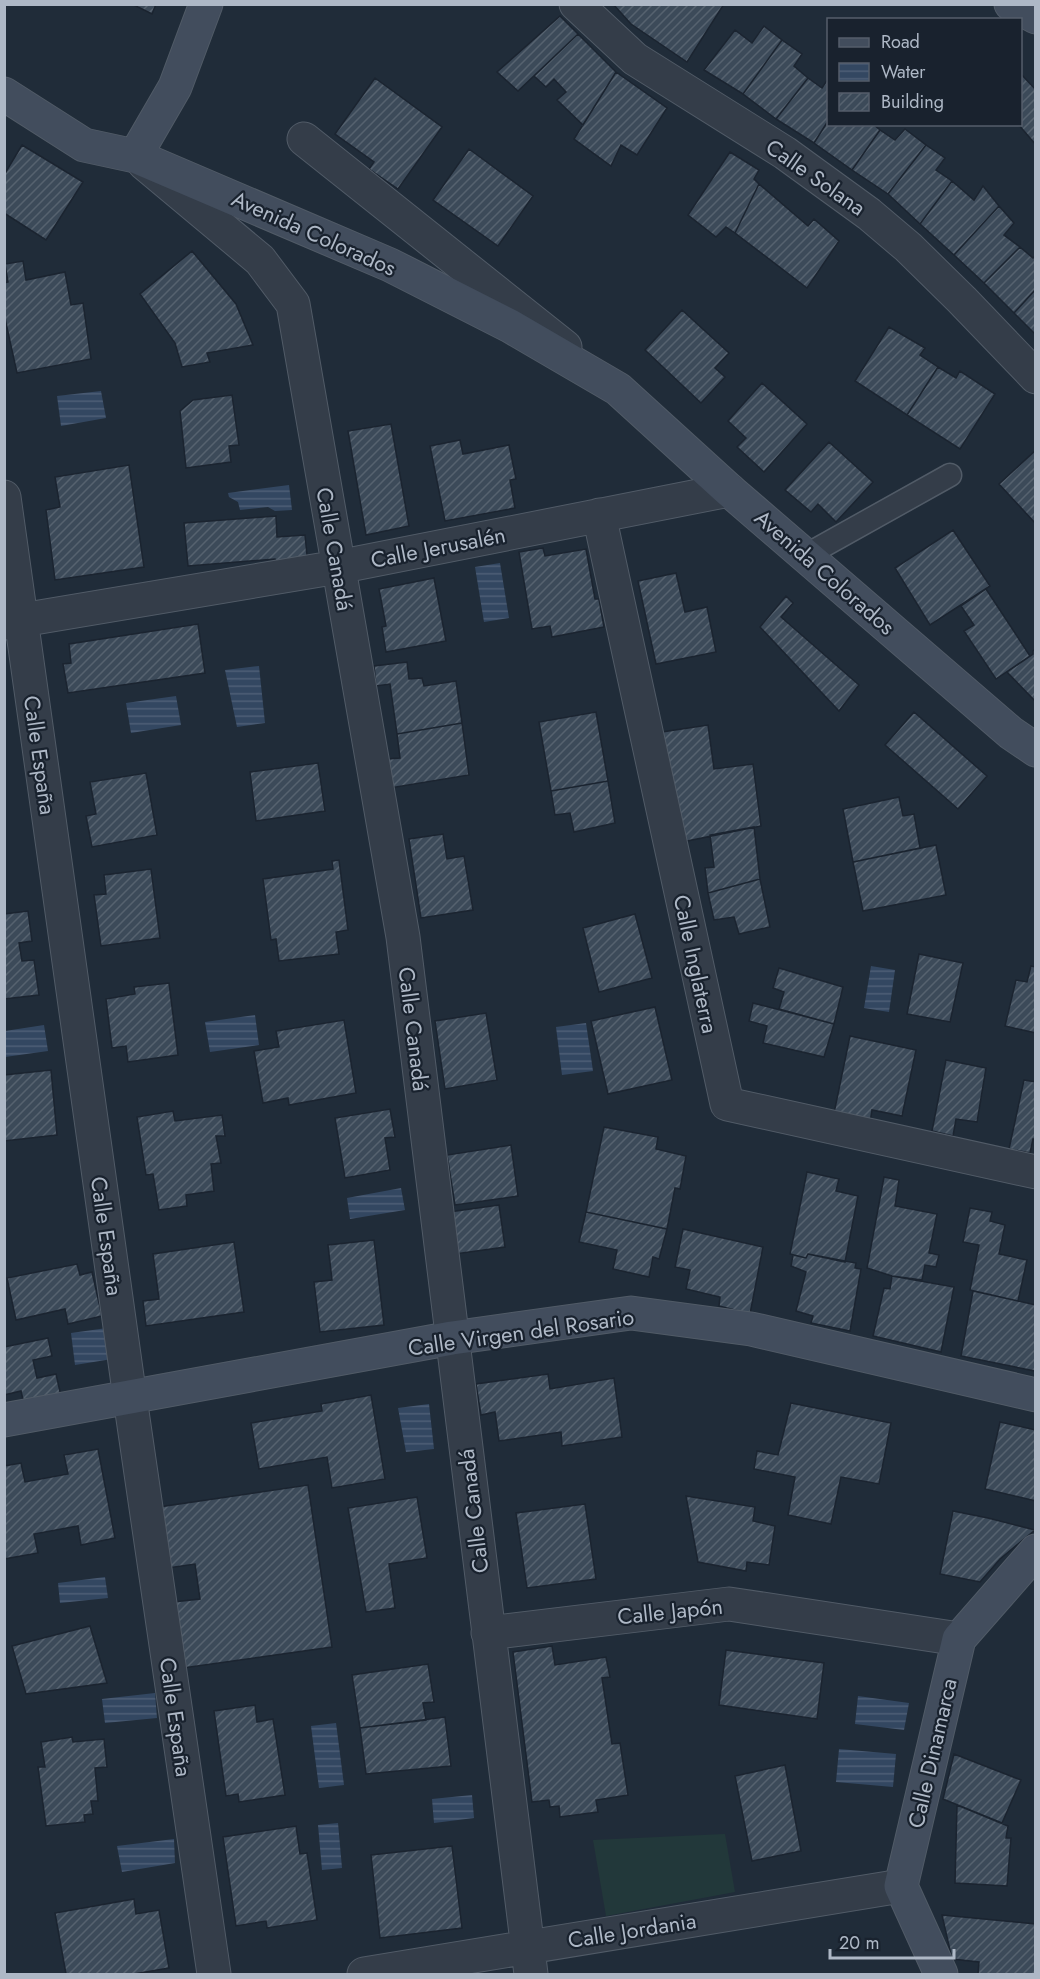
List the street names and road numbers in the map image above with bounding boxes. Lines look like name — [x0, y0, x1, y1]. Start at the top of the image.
street label: Calle Solana — [759, 131, 873, 223]
street label: Avenida Colorados — [227, 182, 401, 284]
street label: Calle Canadá — [308, 485, 362, 613]
street label: Avenida Colorados — [748, 502, 902, 642]
street label: Calle Jerusalén — [368, 518, 508, 576]
street label: Calle España — [16, 693, 64, 817]
street label: Calle Inglaterra — [666, 892, 726, 1036]
street label: Calle Canadá — [391, 965, 437, 1093]
street label: Calle España — [83, 1174, 131, 1298]
street label: Calle Virgen del Rosario — [406, 1300, 636, 1364]
street label: Calle Canadá — [450, 1447, 496, 1575]
street label: Calle Japón — [616, 1590, 724, 1632]
street label: Calle España — [152, 1655, 200, 1779]
street label: Calle Dinamarca — [899, 1675, 965, 1831]
street label: Calle Jordania — [566, 1904, 698, 1956]

